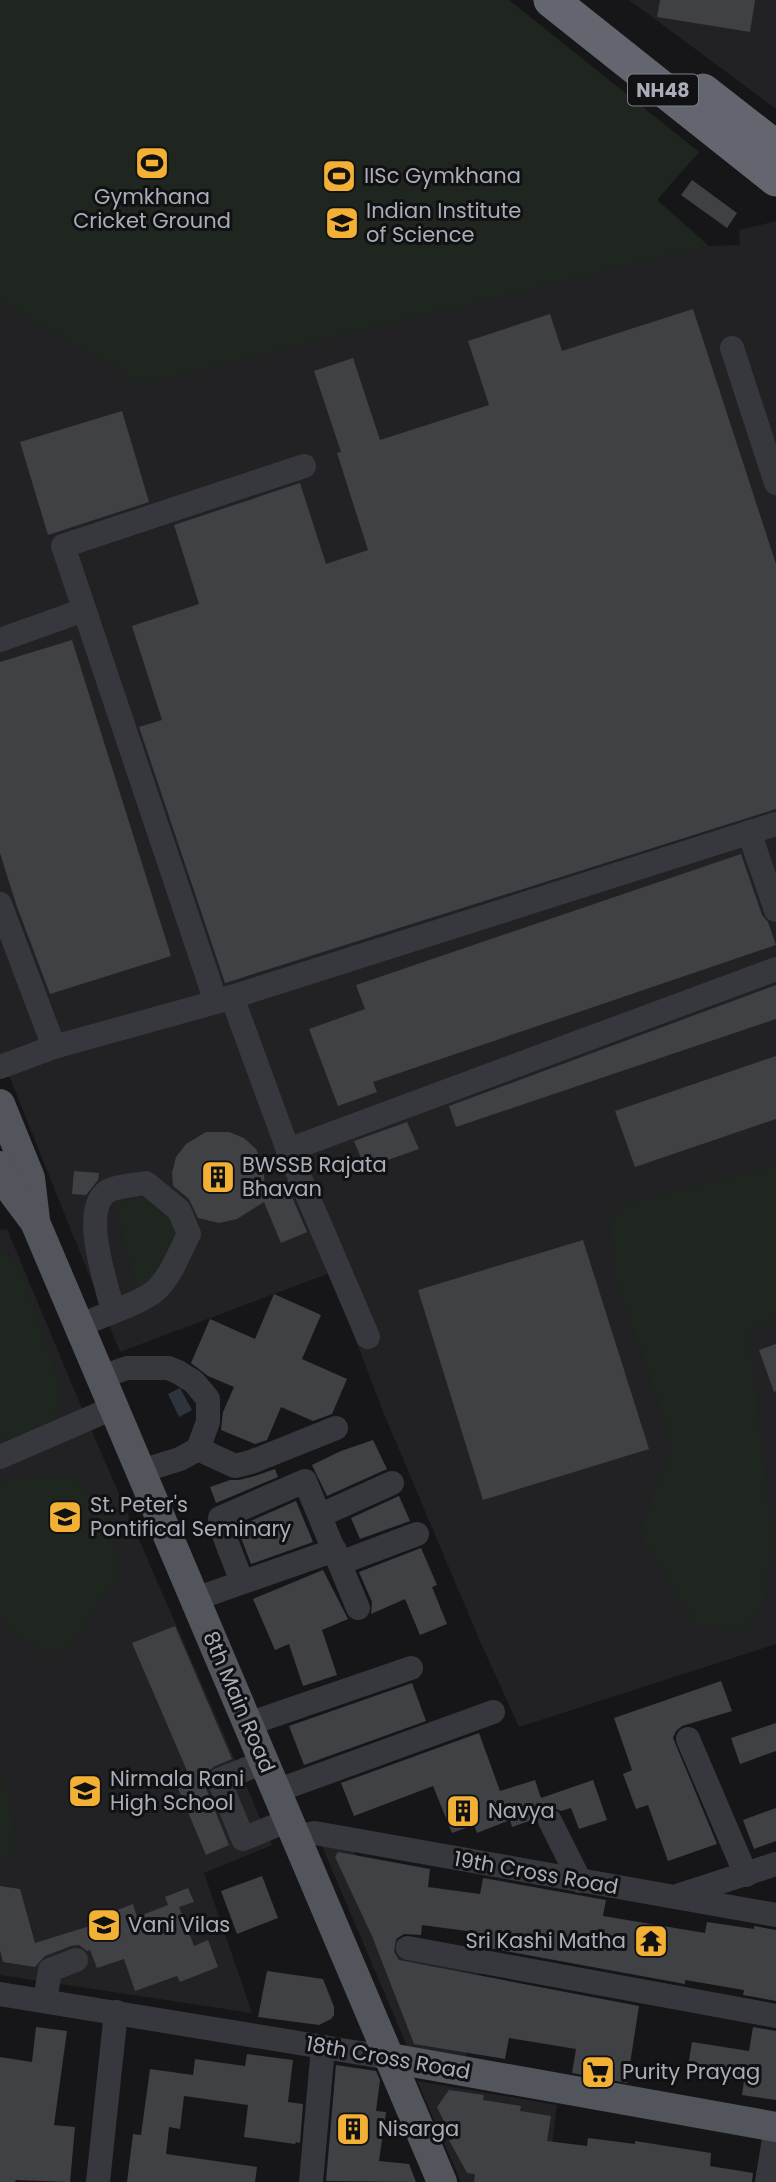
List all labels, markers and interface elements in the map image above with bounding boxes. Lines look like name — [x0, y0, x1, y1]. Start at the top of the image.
road number: NH48 — [628, 74, 698, 106]
sports icon: Gymkhana Cricket Ground — [133, 144, 171, 182]
sports icon: IISc Gymkhana — [320, 157, 358, 195]
place label: IISc Gymkhana — [364, 161, 521, 190]
place label: Gymkhana Cricket Ground — [73, 182, 231, 235]
place label: Indian Institute of Science — [366, 196, 521, 249]
school or university icon: Indian Institute of Science — [323, 204, 361, 242]
place label: BWSSB Rajata Bhavan — [242, 1150, 387, 1203]
building icon: BWSSB Rajata Bhavan — [199, 1158, 237, 1196]
place label: St. Peter's Pontifical Seminary — [90, 1490, 291, 1543]
school or university icon: St. Peter's Pontifical Seminary — [46, 1498, 84, 1536]
street label: 8th Main Road — [197, 1627, 282, 1777]
place label: Nirmala Rani High School — [110, 1764, 244, 1817]
school or university icon: Nirmala Rani High School — [66, 1772, 104, 1810]
building icon: Navya — [444, 1792, 482, 1830]
place label: Navya — [488, 1796, 555, 1825]
street label: 19th Cross Road — [452, 1844, 620, 1901]
school or university icon: Vani Vilas — [85, 1906, 123, 1944]
place label: Vani Vilas — [128, 1910, 230, 1939]
temple icon: Sri Kashi Matha — [632, 1922, 670, 1960]
place label: Sri Kashi Matha — [466, 1926, 626, 1955]
street label: 18th Cross Road — [304, 2029, 472, 2086]
supermarket icon: Purity Prayag — [579, 2053, 617, 2091]
place label: Purity Prayag — [622, 2057, 760, 2086]
building icon: Nisarga — [334, 2110, 372, 2148]
place label: Nisarga — [378, 2114, 459, 2143]

